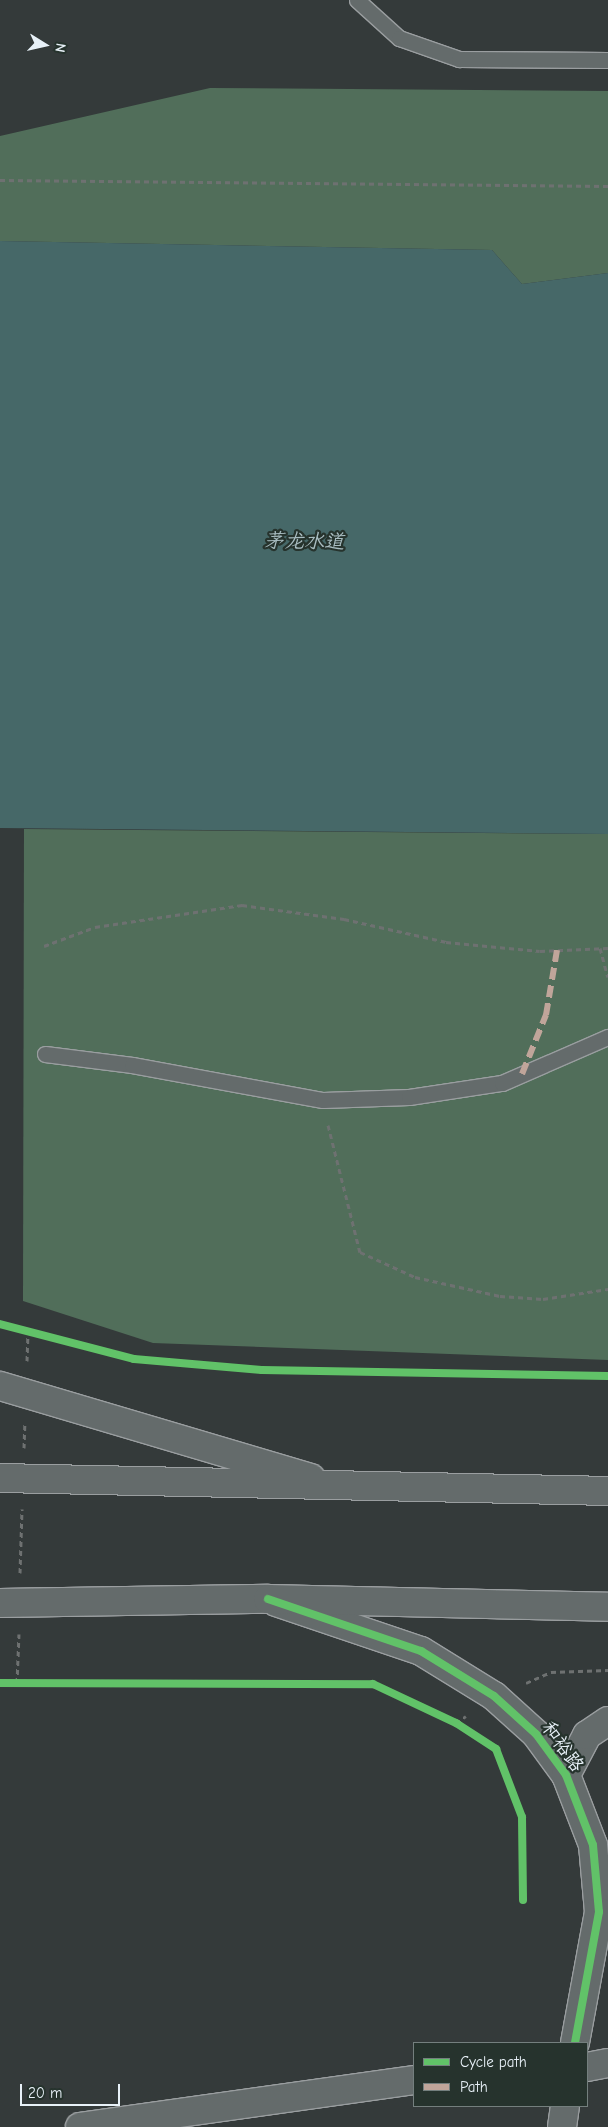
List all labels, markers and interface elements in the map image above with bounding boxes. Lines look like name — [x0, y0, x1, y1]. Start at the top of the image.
north arrow — [20, 20, 70, 70]
text: N — [51, 42, 69, 54]
water label: 茅龙水道 — [264, 528, 344, 554]
street label: 和裕路 — [536, 1717, 588, 1777]
legend — [413, 2042, 588, 2107]
text: Cycle path — [460, 2053, 527, 2071]
scale bar — [22, 2074, 122, 2106]
text: Path — [460, 2078, 488, 2096]
text: 20 m — [28, 2084, 62, 2102]

